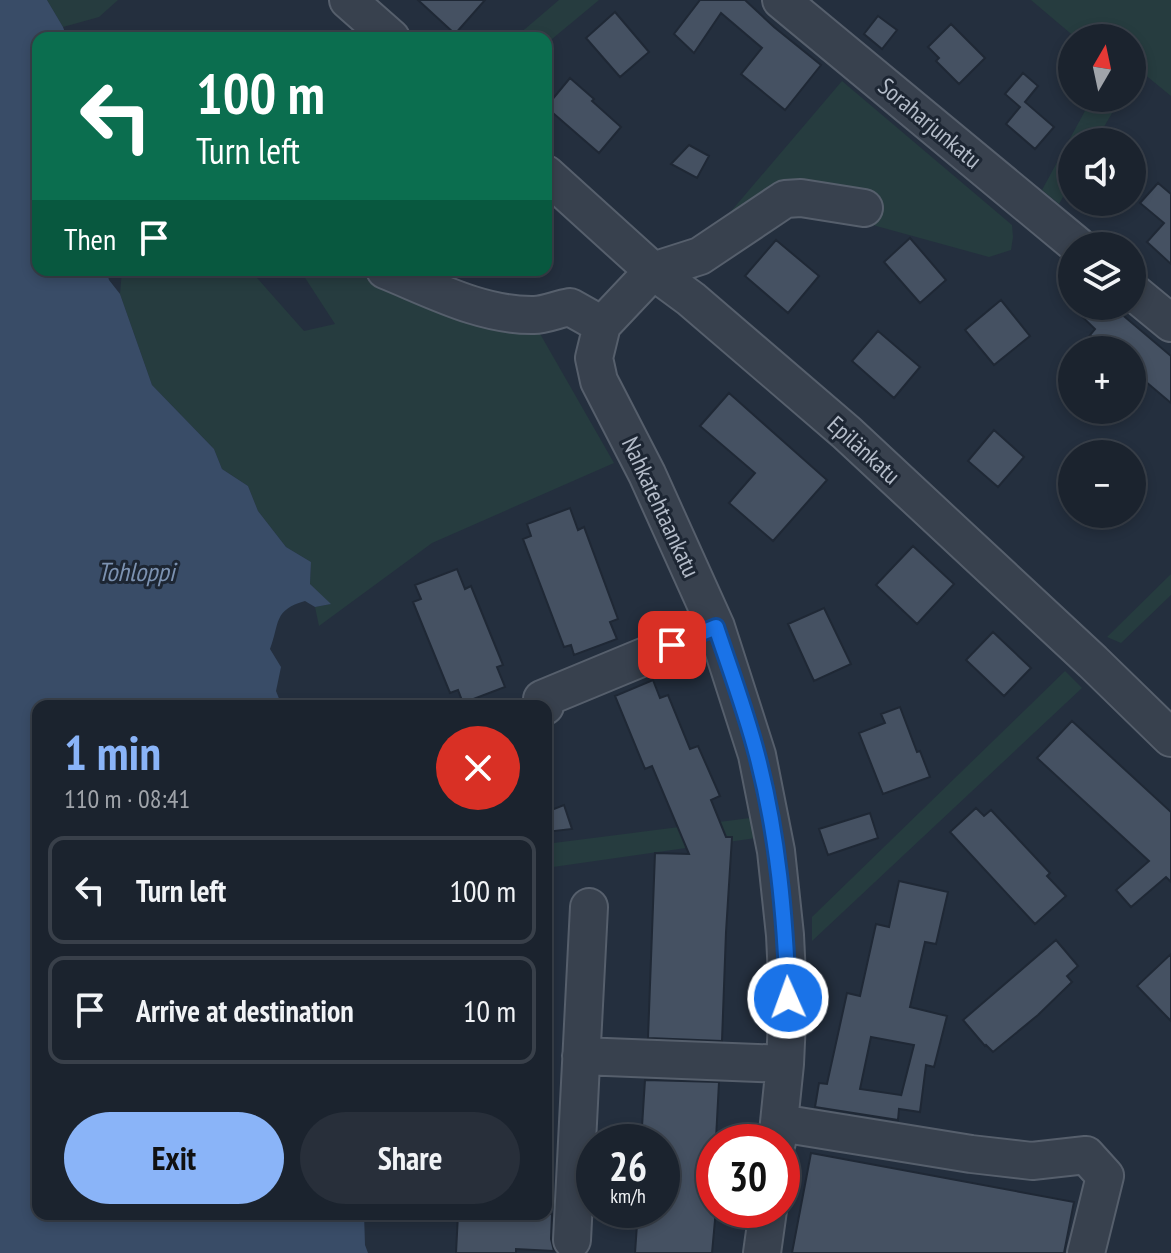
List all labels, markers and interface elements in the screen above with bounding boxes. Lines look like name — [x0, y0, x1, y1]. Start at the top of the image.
north arrow — [1058, 24, 1146, 112]
map controls — [1058, 24, 1146, 528]
text: 100 m — [196, 57, 325, 129]
icon: left — [64, 64, 168, 168]
street label: Soraharjunkatu — [872, 71, 988, 175]
text: Turn left — [196, 127, 300, 174]
button: sound — [1058, 128, 1146, 216]
icon: arrive — [132, 216, 176, 260]
text: Then — [64, 219, 116, 258]
button: layers — [1058, 232, 1146, 320]
button: + — [1058, 336, 1146, 424]
street label: Epilänkatu — [821, 409, 907, 491]
street label: Nahkatehtaankatu — [615, 432, 707, 582]
button: − — [1058, 440, 1146, 528]
water label: Tohloppi — [97, 555, 178, 588]
pin — [638, 611, 706, 679]
icon: arrive — [650, 623, 694, 667]
text: 1 min — [64, 721, 161, 783]
button: close — [436, 726, 520, 810]
text: 110 m · 08:41 — [64, 782, 190, 815]
icon: left — [68, 868, 112, 912]
text: Turn left — [136, 871, 226, 910]
text: 100 m — [450, 871, 516, 910]
position arrow — [746, 956, 830, 1040]
icon: arrive — [68, 988, 112, 1032]
text: Arrive at destination — [136, 991, 354, 1030]
text: 10 m — [463, 991, 516, 1030]
button: Exit — [64, 1112, 284, 1204]
button: Share — [300, 1112, 520, 1204]
speed limit sign: 30 — [696, 1124, 800, 1228]
text: 26 — [609, 1140, 647, 1192]
text: km/h — [610, 1183, 646, 1209]

